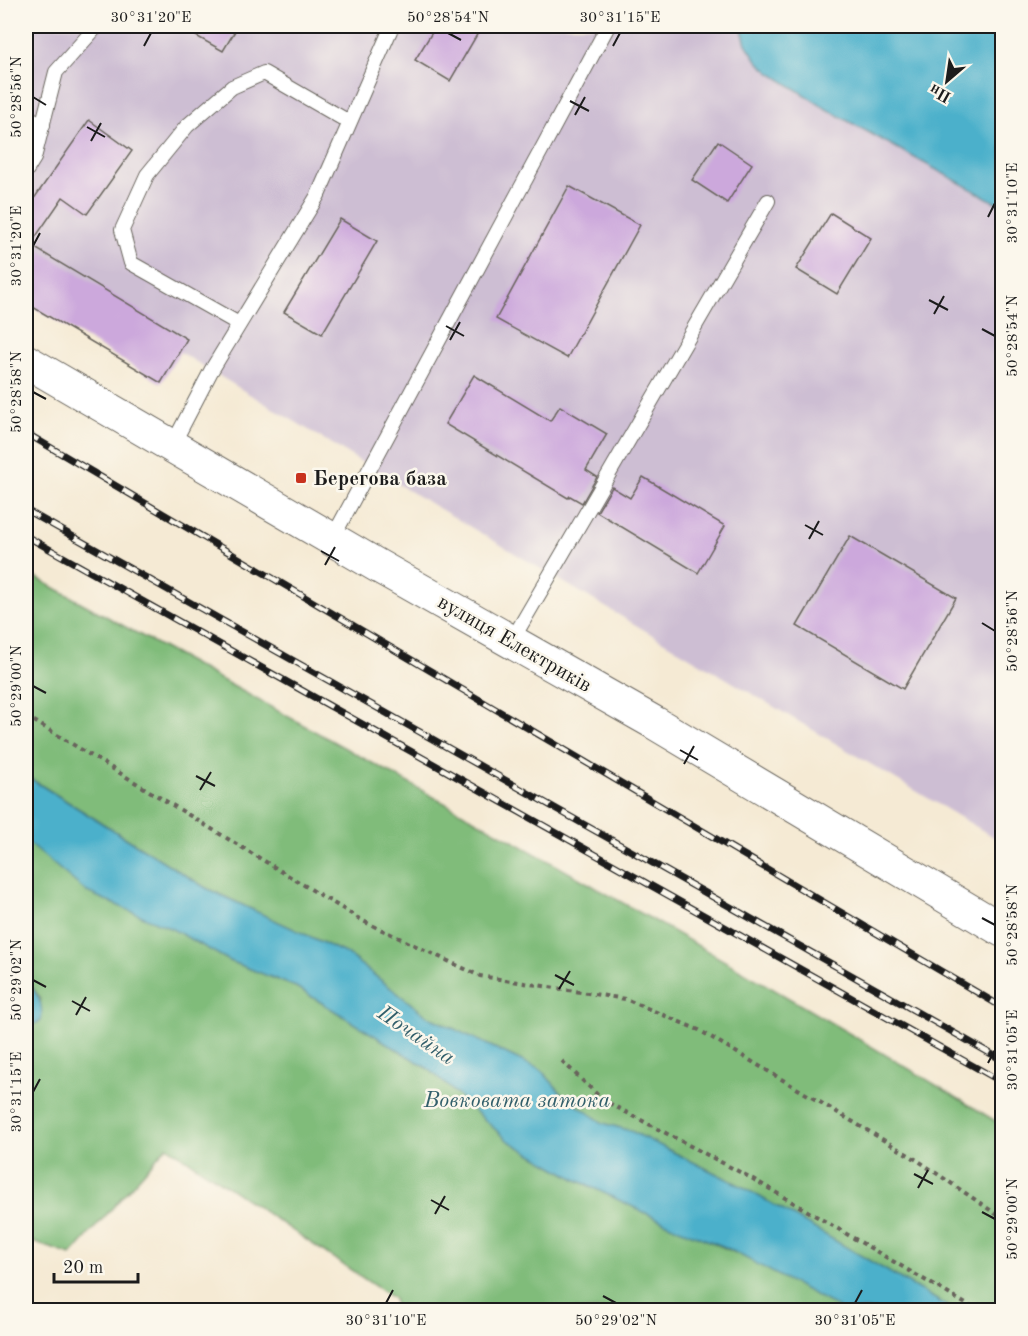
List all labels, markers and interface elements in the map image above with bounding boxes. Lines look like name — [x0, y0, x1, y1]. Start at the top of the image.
text: 30°31'20"E — [111, 11, 191, 26]
text: 50°28'54"N — [407, 11, 489, 26]
text: 30°31'15"E — [580, 11, 660, 26]
north arrow — [917, 51, 977, 111]
text: 50°28'56"N — [10, 56, 25, 138]
text: Пн — [927, 80, 954, 105]
text: 30°31'10"E — [1006, 163, 1021, 243]
text: 30°31'20"E — [10, 206, 25, 286]
text: 50°28'54"N — [1006, 295, 1021, 377]
text: 50°28'58"N — [10, 351, 25, 433]
place label: Берегова база — [313, 469, 447, 490]
marker: Берегова база — [294, 471, 308, 485]
text: 50°28'56"N — [1006, 590, 1021, 672]
street label: вулиця Електриків — [434, 592, 595, 697]
text: 50°29'00"N — [10, 645, 25, 727]
text: 50°28'58"N — [1006, 884, 1021, 966]
text: 50°29'02"N — [10, 939, 25, 1021]
water label: Почайна — [372, 1001, 459, 1070]
text: 30°31'05"E — [1006, 1010, 1021, 1090]
text: 30°31'15"E — [10, 1052, 25, 1132]
water label: Вовковата затока — [423, 1090, 610, 1112]
text: 50°29'00"N — [1006, 1178, 1021, 1260]
scale bar — [54, 1246, 138, 1284]
text: 20 m — [63, 1259, 103, 1277]
text: 30°31'10"E — [346, 1314, 426, 1329]
text: 50°29'02"N — [575, 1314, 657, 1329]
text: 30°31'05"E — [815, 1314, 895, 1329]

